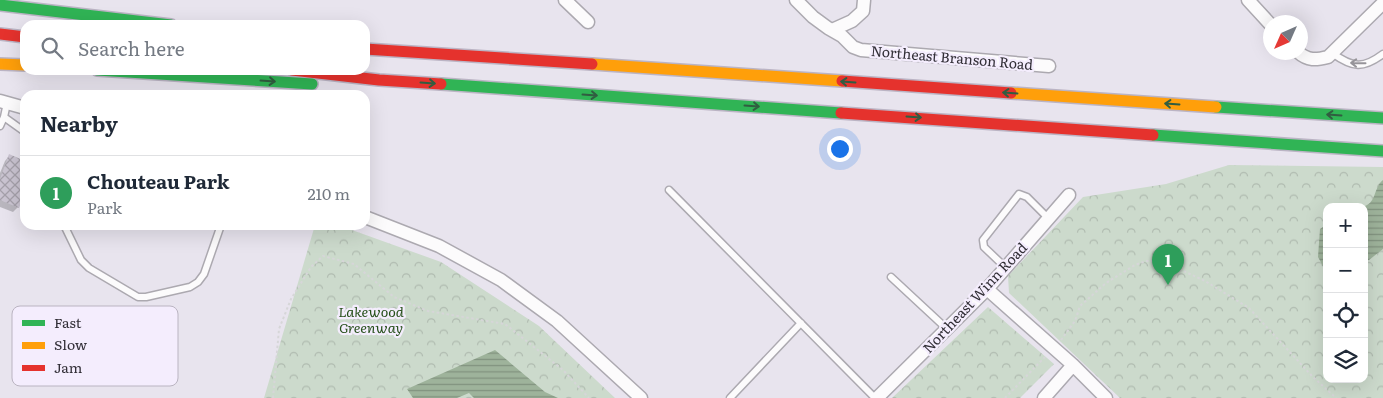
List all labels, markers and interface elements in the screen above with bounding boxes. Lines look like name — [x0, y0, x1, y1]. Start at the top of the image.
north arrow — [1263, 15, 1308, 60]
search box — [20, 20, 370, 75]
icon: search — [38, 34, 66, 62]
text: Search here — [78, 34, 185, 62]
street label: Northeast Branson Road — [870, 40, 1034, 74]
one-way arrow — [1350, 59, 1366, 68]
one-way arrow — [259, 76, 275, 86]
one-way arrow — [840, 78, 856, 87]
one-way arrow — [420, 79, 436, 88]
one-way arrow — [1002, 89, 1018, 98]
one-way arrow — [582, 90, 598, 99]
one-way arrow — [1164, 100, 1180, 109]
one-way arrow — [744, 101, 760, 111]
text: Nearby — [40, 107, 118, 138]
one-way arrow — [1327, 110, 1343, 120]
one-way arrow — [906, 113, 922, 122]
your location — [827, 136, 853, 162]
text: Chouteau Park — [87, 167, 229, 195]
text: 1 — [53, 181, 59, 205]
text: 210 m — [307, 181, 350, 205]
text: Park — [87, 195, 122, 219]
map controls — [1323, 203, 1368, 383]
button: + — [1323, 203, 1368, 248]
street label: Northeast Winn Road — [918, 237, 1031, 357]
pin: 1 — [1152, 244, 1184, 285]
button: − — [1323, 248, 1368, 293]
button: locate — [1323, 293, 1368, 338]
park label: Lakewood Greenway — [338, 301, 404, 337]
legend — [12, 306, 178, 386]
text: Fast — [54, 312, 82, 332]
text: Slow — [54, 334, 87, 354]
button: layers — [1323, 338, 1368, 383]
text: Jam — [54, 357, 83, 377]

